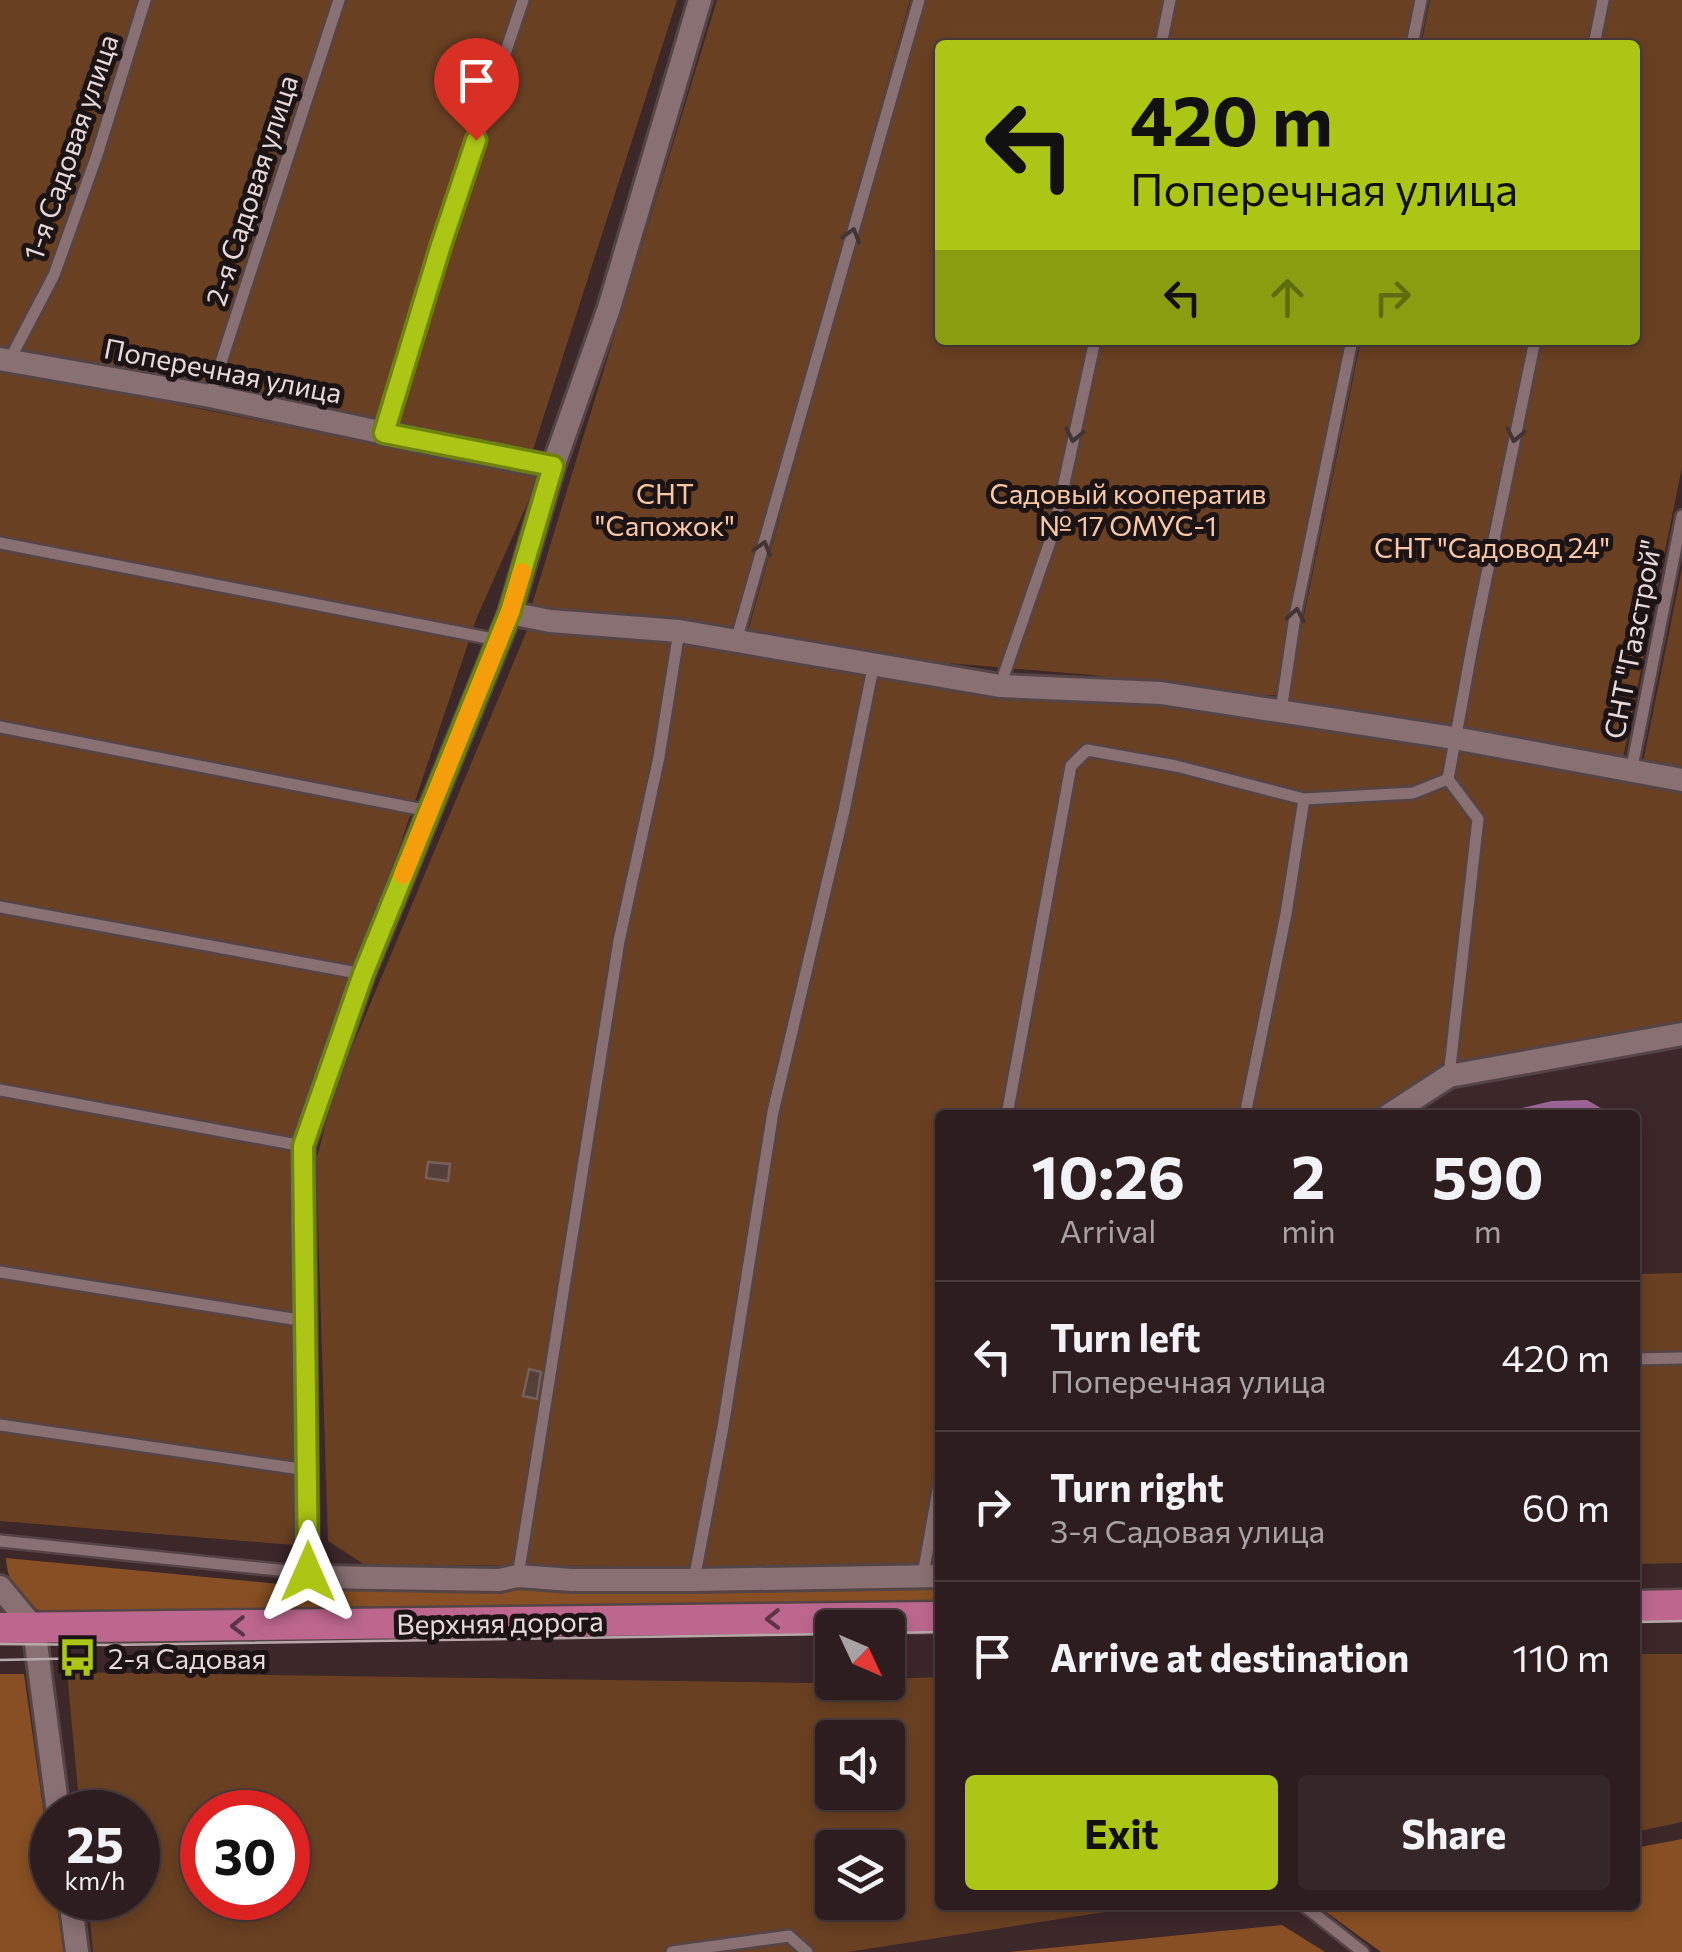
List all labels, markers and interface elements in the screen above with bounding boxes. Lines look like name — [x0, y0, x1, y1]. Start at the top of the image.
street label: 1-я Садовая улица — [15, 30, 125, 264]
pin — [434, 38, 519, 141]
icon: arrive — [449, 53, 504, 108]
street label: 2-я Садовая улица — [198, 70, 304, 310]
text: 420 m — [1130, 75, 1333, 160]
icon: left — [965, 80, 1095, 210]
text: Поперечная улица — [1130, 160, 1518, 215]
one-way arrow — [840, 227, 861, 244]
icon: left — [1155, 270, 1210, 325]
icon: ahead — [1260, 270, 1315, 325]
icon: right — [1365, 270, 1420, 325]
street label: Поперечная улица — [101, 330, 345, 410]
one-way arrow — [1065, 426, 1086, 443]
one-way arrow — [1506, 427, 1527, 444]
park label: СНТ "Сапожок" — [595, 476, 735, 542]
park label: Садовый кооператив № 17 ОМУС-1 — [990, 476, 1266, 542]
park label: СНТ "Садовод 24" — [1374, 530, 1610, 564]
street label: СНТ "Газстрой" — [1596, 537, 1668, 741]
one-way arrow — [751, 540, 772, 557]
one-way arrow — [1285, 607, 1306, 623]
text: 10:26 — [1031, 1138, 1185, 1211]
text: 2 — [1291, 1138, 1325, 1211]
text: 590 — [1432, 1138, 1544, 1211]
text: Arrival — [1060, 1210, 1157, 1250]
text: min — [1281, 1210, 1336, 1250]
text: m — [1474, 1210, 1502, 1250]
text: Turn left — [1050, 1313, 1201, 1360]
icon: left — [965, 1329, 1020, 1384]
text: 420 m — [1502, 1333, 1610, 1380]
text: Поперечная улица — [1050, 1360, 1326, 1400]
text: Turn right — [1050, 1463, 1224, 1510]
icon: right — [965, 1479, 1020, 1534]
text: 60 m — [1522, 1483, 1610, 1530]
text: 3-я Садовая улица — [1050, 1510, 1325, 1550]
position arrow — [256, 1520, 360, 1624]
street label: Верхняя дорога — [396, 1603, 604, 1641]
one-way arrow — [764, 1608, 780, 1630]
north arrow — [815, 1610, 905, 1700]
map controls — [815, 1610, 905, 1920]
one-way arrow — [229, 1615, 245, 1636]
icon: arrive — [965, 1629, 1020, 1684]
text: Arrive at destination — [1050, 1633, 1409, 1680]
text: 110 m — [1512, 1633, 1610, 1680]
bus stop icon: 2-я Садовая — [57, 1637, 99, 1679]
place label: 2-я Садовая — [108, 1641, 266, 1675]
button: sound — [815, 1720, 905, 1810]
button: Exit — [965, 1775, 1278, 1890]
button: Share — [1298, 1775, 1610, 1890]
speed limit sign: 30 — [180, 1790, 310, 1920]
text: 25 — [66, 1812, 124, 1873]
button: layers — [815, 1830, 905, 1920]
text: km/h — [65, 1865, 125, 1895]

